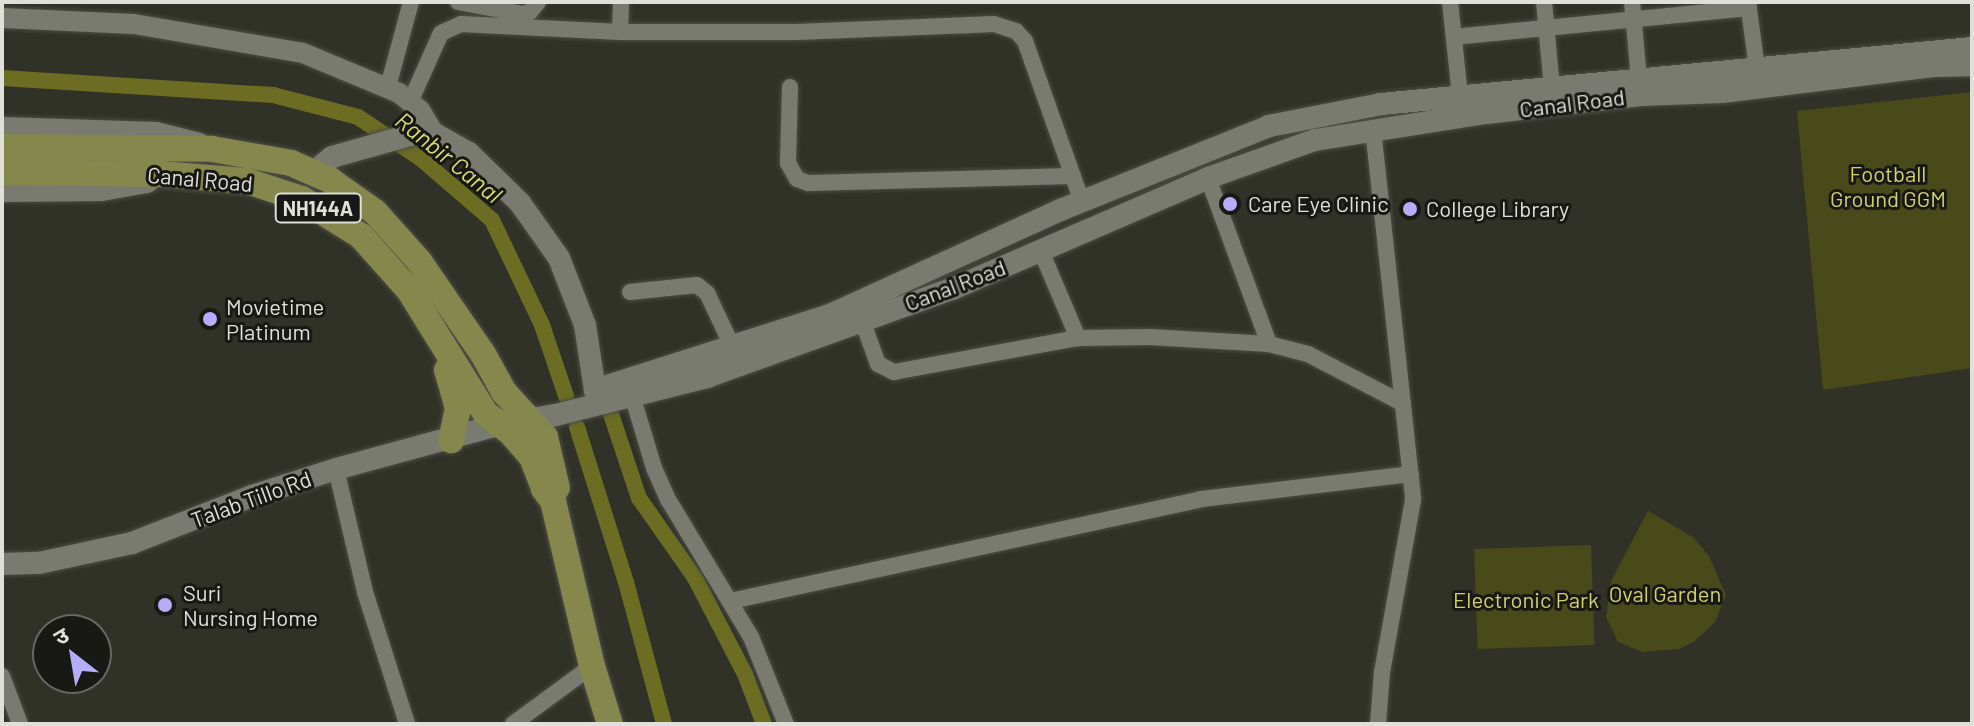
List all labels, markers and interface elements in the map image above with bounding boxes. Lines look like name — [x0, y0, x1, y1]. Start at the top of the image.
street label: Canal Road — [1518, 83, 1626, 123]
water label: Ranbir Canal — [390, 105, 508, 209]
park label: Football Ground GGM — [1830, 160, 1946, 212]
street label: Canal Road — [146, 161, 254, 197]
place label: Care Eye Clinic — [1248, 191, 1389, 217]
road number: NH144A — [274, 192, 362, 224]
marker: Care Eye Clinic — [1219, 193, 1241, 215]
place label: College Library — [1426, 196, 1569, 222]
marker: College Library — [1401, 200, 1419, 218]
street label: Canal Road — [901, 254, 1009, 316]
place label: Movietime Platinum — [226, 293, 324, 344]
marker: Movietime Platinum — [201, 310, 219, 328]
street label: Talab Tillo Rd — [187, 465, 315, 533]
place label: Suri Nursing Home — [183, 579, 318, 630]
park label: Oval Garden — [1609, 581, 1721, 607]
park label: Electronic Park — [1453, 587, 1599, 613]
marker: Suri Nursing Home — [154, 594, 176, 616]
north arrow — [32, 614, 112, 694]
text: उ — [48, 621, 73, 650]

